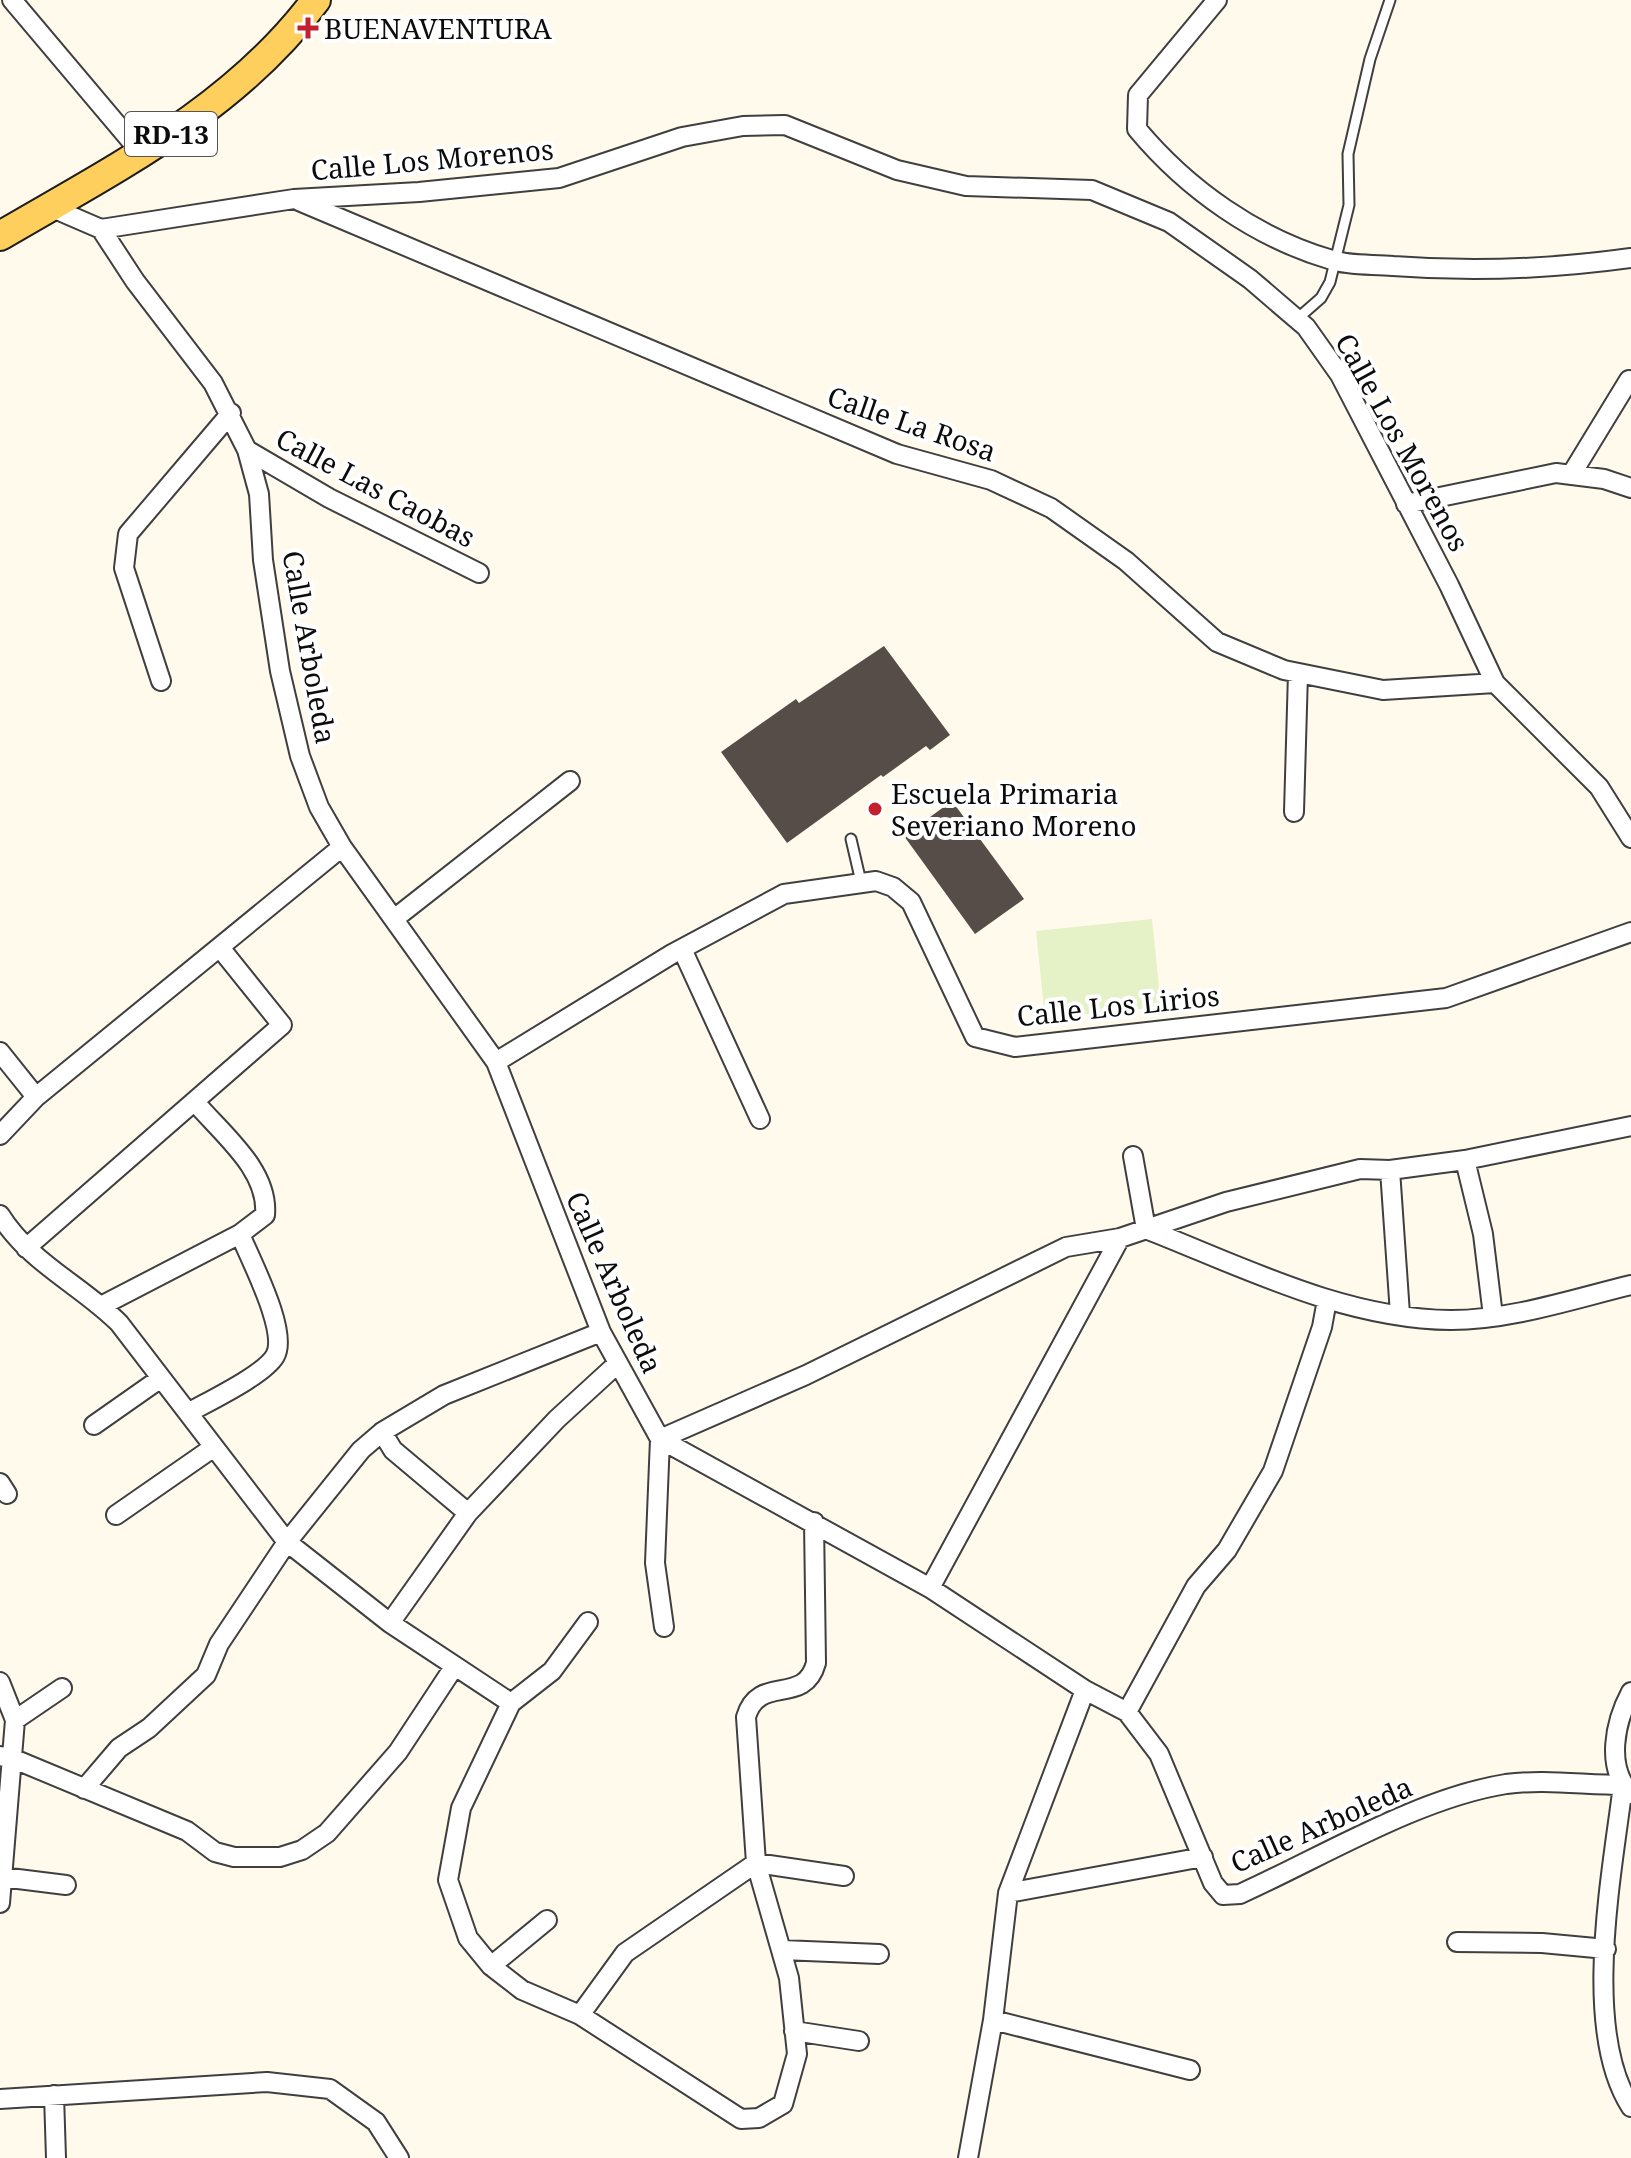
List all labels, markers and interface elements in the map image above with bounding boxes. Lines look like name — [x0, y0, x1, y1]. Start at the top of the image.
place label: BUENAVENTURA — [324, 9, 552, 47]
marker: BUENAVENTURA — [299, 19, 317, 37]
road number: RD-13 — [125, 112, 217, 156]
street label: Calle Los Morenos — [309, 129, 555, 189]
street label: Calle Los Morenos — [1327, 326, 1479, 558]
street label: Calle La Rosa — [823, 376, 1001, 470]
street label: Calle Las Caobas — [270, 418, 482, 556]
street label: Calle Arboleda — [274, 547, 346, 747]
place label: Escuela Primaria Severiano Moreno — [891, 774, 1137, 844]
marker: Escuela Primaria Severiano Moreno — [866, 800, 884, 818]
street label: Calle Los Lirios — [1015, 975, 1221, 1035]
street label: Calle Arboleda — [558, 1185, 672, 1379]
street label: Calle Arboleda — [1224, 1767, 1418, 1881]

